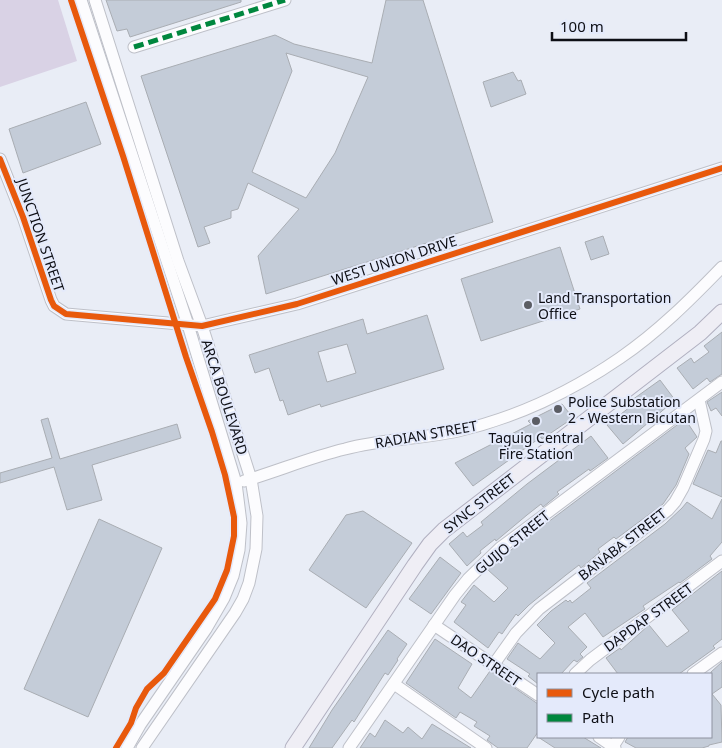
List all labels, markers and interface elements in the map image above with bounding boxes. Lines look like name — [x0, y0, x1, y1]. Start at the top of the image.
scale bar — [552, 10, 686, 42]
text: 100 m — [560, 16, 604, 36]
street label: JUNCTION STREET — [12, 174, 69, 294]
street label: WEST UNION DRIVE — [329, 231, 459, 289]
place label: Land Transportation Office — [538, 288, 671, 323]
marker: Land Transportation Office — [522, 299, 534, 311]
street label: ARCA BOULEVARD — [197, 337, 253, 457]
place label: Police Substation 2 - Western Bicutan — [568, 392, 696, 427]
marker: Police Substation 2 - Western Bicutan — [552, 403, 564, 415]
marker: Taguig Central Fire Station — [530, 415, 542, 427]
street label: RADIAN STREET — [373, 416, 479, 452]
place label: Taguig Central Fire Station — [488, 428, 584, 463]
street label: SYNC STREET — [439, 469, 519, 537]
street label: BANABA STREET — [574, 503, 670, 584]
street label: GUIJO STREET — [471, 506, 554, 578]
street label: DAPDAP STREET — [600, 578, 697, 656]
street label: DAO STREET — [447, 630, 525, 691]
legend — [537, 673, 712, 738]
text: Cycle path — [582, 682, 655, 702]
text: Path — [582, 707, 614, 727]

